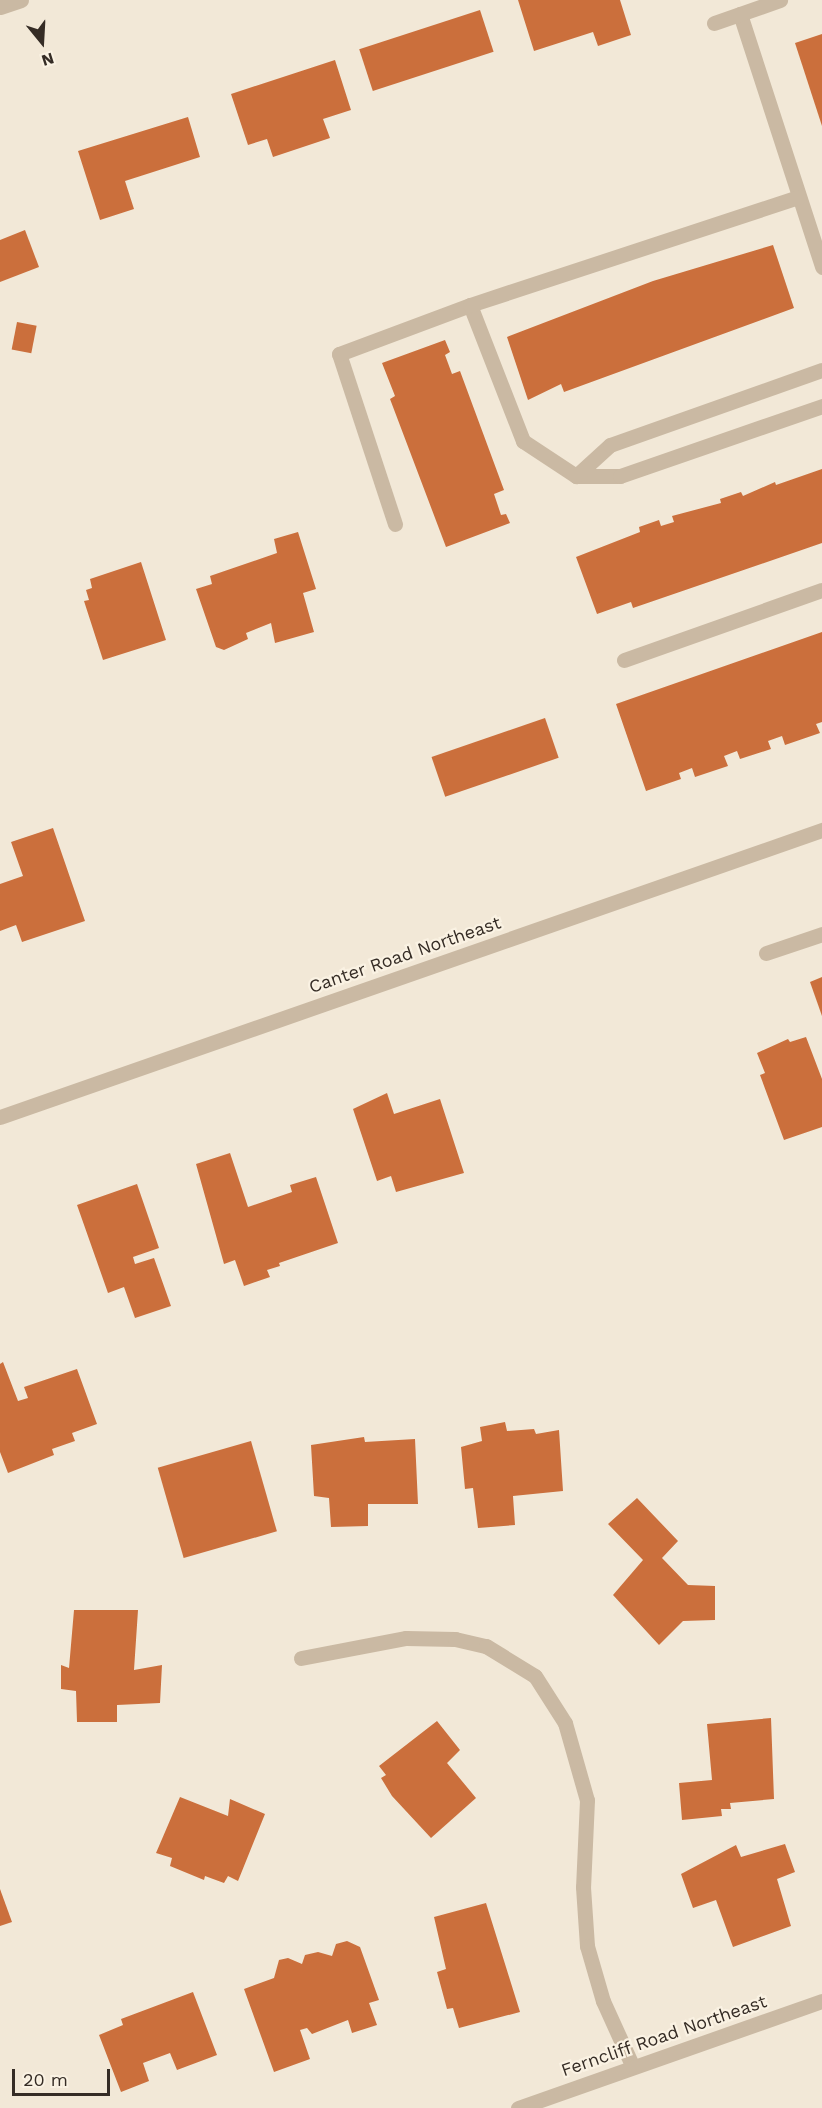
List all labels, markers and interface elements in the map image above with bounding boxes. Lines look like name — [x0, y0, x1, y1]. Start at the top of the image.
north arrow — [12, 12, 72, 72]
text: N — [39, 49, 56, 70]
street label: Canter Road Northeast — [306, 912, 504, 998]
street label: Ferncliff Road Northeast — [558, 1991, 770, 2081]
scale bar — [15, 2057, 112, 2095]
text: 20 m — [23, 2069, 68, 2090]

